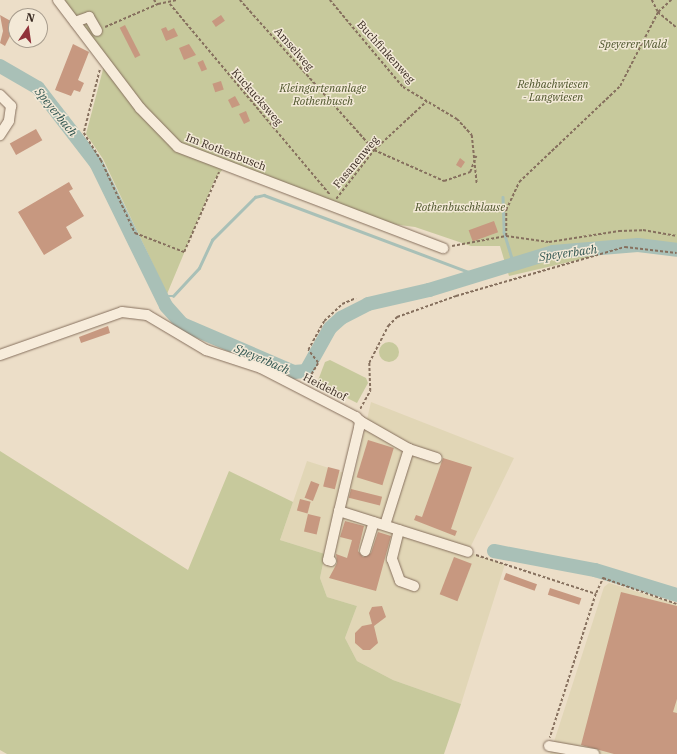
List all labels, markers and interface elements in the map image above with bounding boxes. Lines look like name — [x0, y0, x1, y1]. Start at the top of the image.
north arrow — [8, 8, 48, 48]
text: N — [25, 9, 36, 25]
street label: Buchfinkenweg — [354, 18, 418, 86]
street label: Amselweg — [272, 25, 316, 73]
park label: Speyerer Wald — [599, 37, 667, 51]
street label: Kuckucksweg — [229, 66, 285, 128]
park label: Rehbachwiesen - Langwiesen — [517, 78, 589, 104]
park label: Kleingartenanlage Rothenbusch — [280, 82, 366, 108]
water label: Speyerbach — [32, 85, 80, 139]
street label: Im Rothenbusch — [184, 131, 268, 173]
street label: Fasanenweg — [330, 133, 382, 191]
park label: Rothenbuschklause — [415, 200, 505, 214]
water label: Speyerbach — [538, 242, 598, 264]
water label: Speyerbach — [232, 341, 292, 377]
street label: Heidehof — [301, 370, 349, 404]

